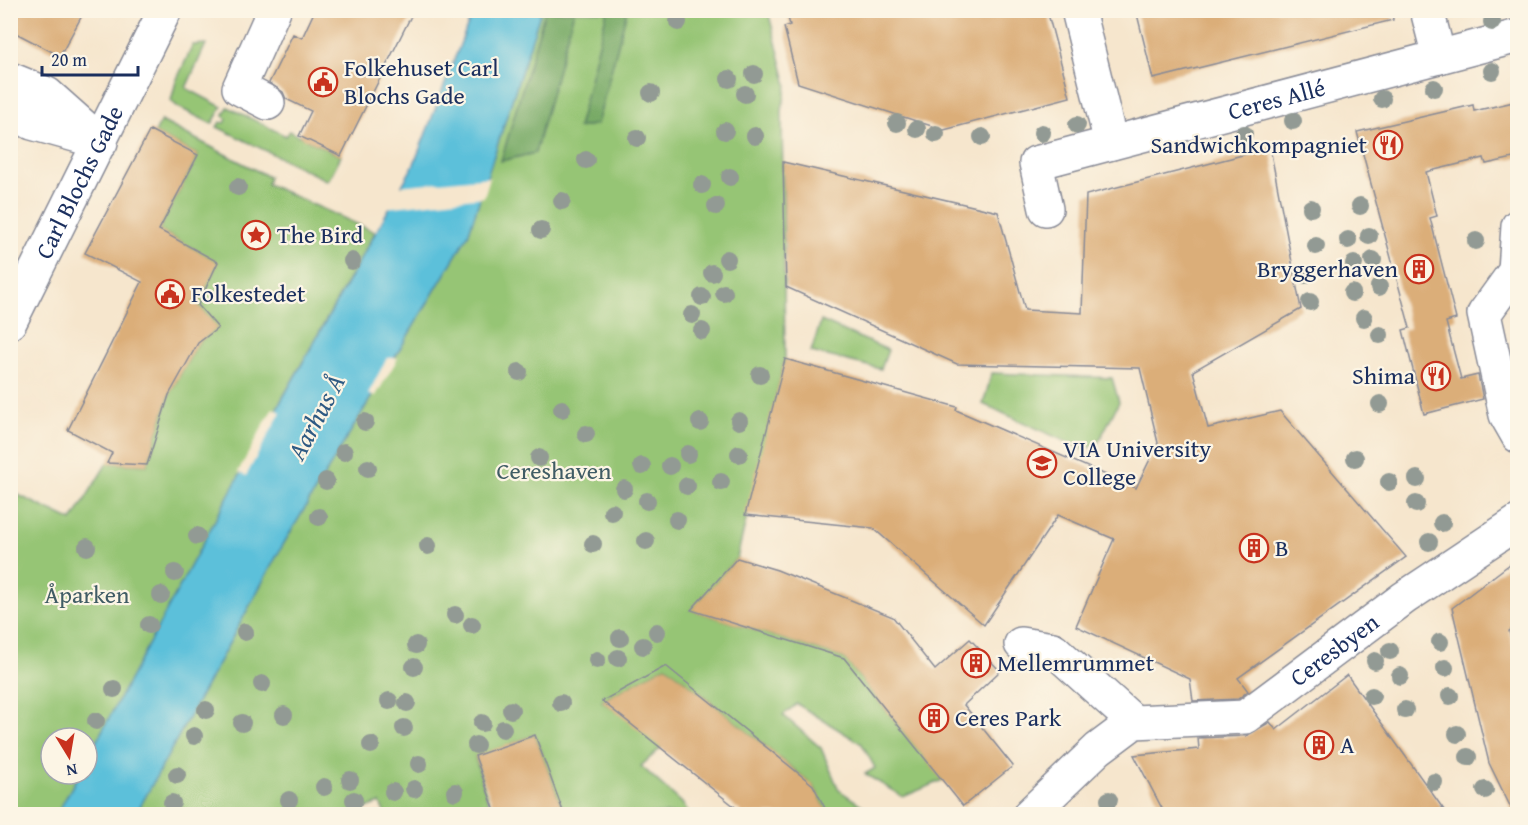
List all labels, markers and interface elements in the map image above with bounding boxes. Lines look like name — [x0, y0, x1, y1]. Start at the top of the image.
scale bar — [42, 39, 138, 77]
text: 20 m — [51, 46, 87, 73]
place label: Folkehuset Carl Blochs Gade — [344, 50, 499, 113]
public building icon: Folkehuset Carl Blochs Gade — [307, 66, 339, 98]
street label: Ceres Allé — [1224, 70, 1329, 129]
street label: Carl Blochs Gade — [26, 99, 132, 265]
place label: Sandwichkompagniet — [1150, 127, 1368, 162]
restaurant icon: Sandwichkompagniet — [1372, 129, 1404, 161]
place label: The Bird — [277, 217, 363, 252]
place icon: The Bird — [240, 219, 272, 251]
place label: Bryggerhaven — [1257, 251, 1399, 286]
building icon: Bryggerhaven — [1403, 253, 1435, 285]
place label: Folkestedet — [191, 276, 306, 311]
public building icon: Folkestedet — [154, 278, 186, 310]
place label: Shima — [1352, 358, 1416, 393]
restaurant icon: Shima — [1420, 360, 1452, 392]
water label: Aarhus Å — [276, 367, 354, 467]
place label: VIA University College — [1063, 431, 1211, 494]
school or university icon: VIA University College — [1026, 447, 1058, 479]
park label: Cereshaven — [496, 453, 612, 488]
place label: B — [1275, 530, 1289, 565]
building icon: B — [1238, 532, 1270, 564]
park label: Åparken — [44, 577, 130, 612]
street label: Ceresbyen — [1282, 604, 1386, 695]
place label: Mellemrummet — [997, 645, 1155, 680]
building icon: Mellemrummet — [960, 647, 992, 679]
place label: Ceres Park — [955, 700, 1062, 735]
building icon: Ceres Park — [918, 702, 950, 734]
north arrow — [39, 726, 99, 786]
place label: A — [1340, 727, 1355, 762]
building icon: A — [1303, 729, 1335, 761]
text: N — [64, 758, 79, 784]

